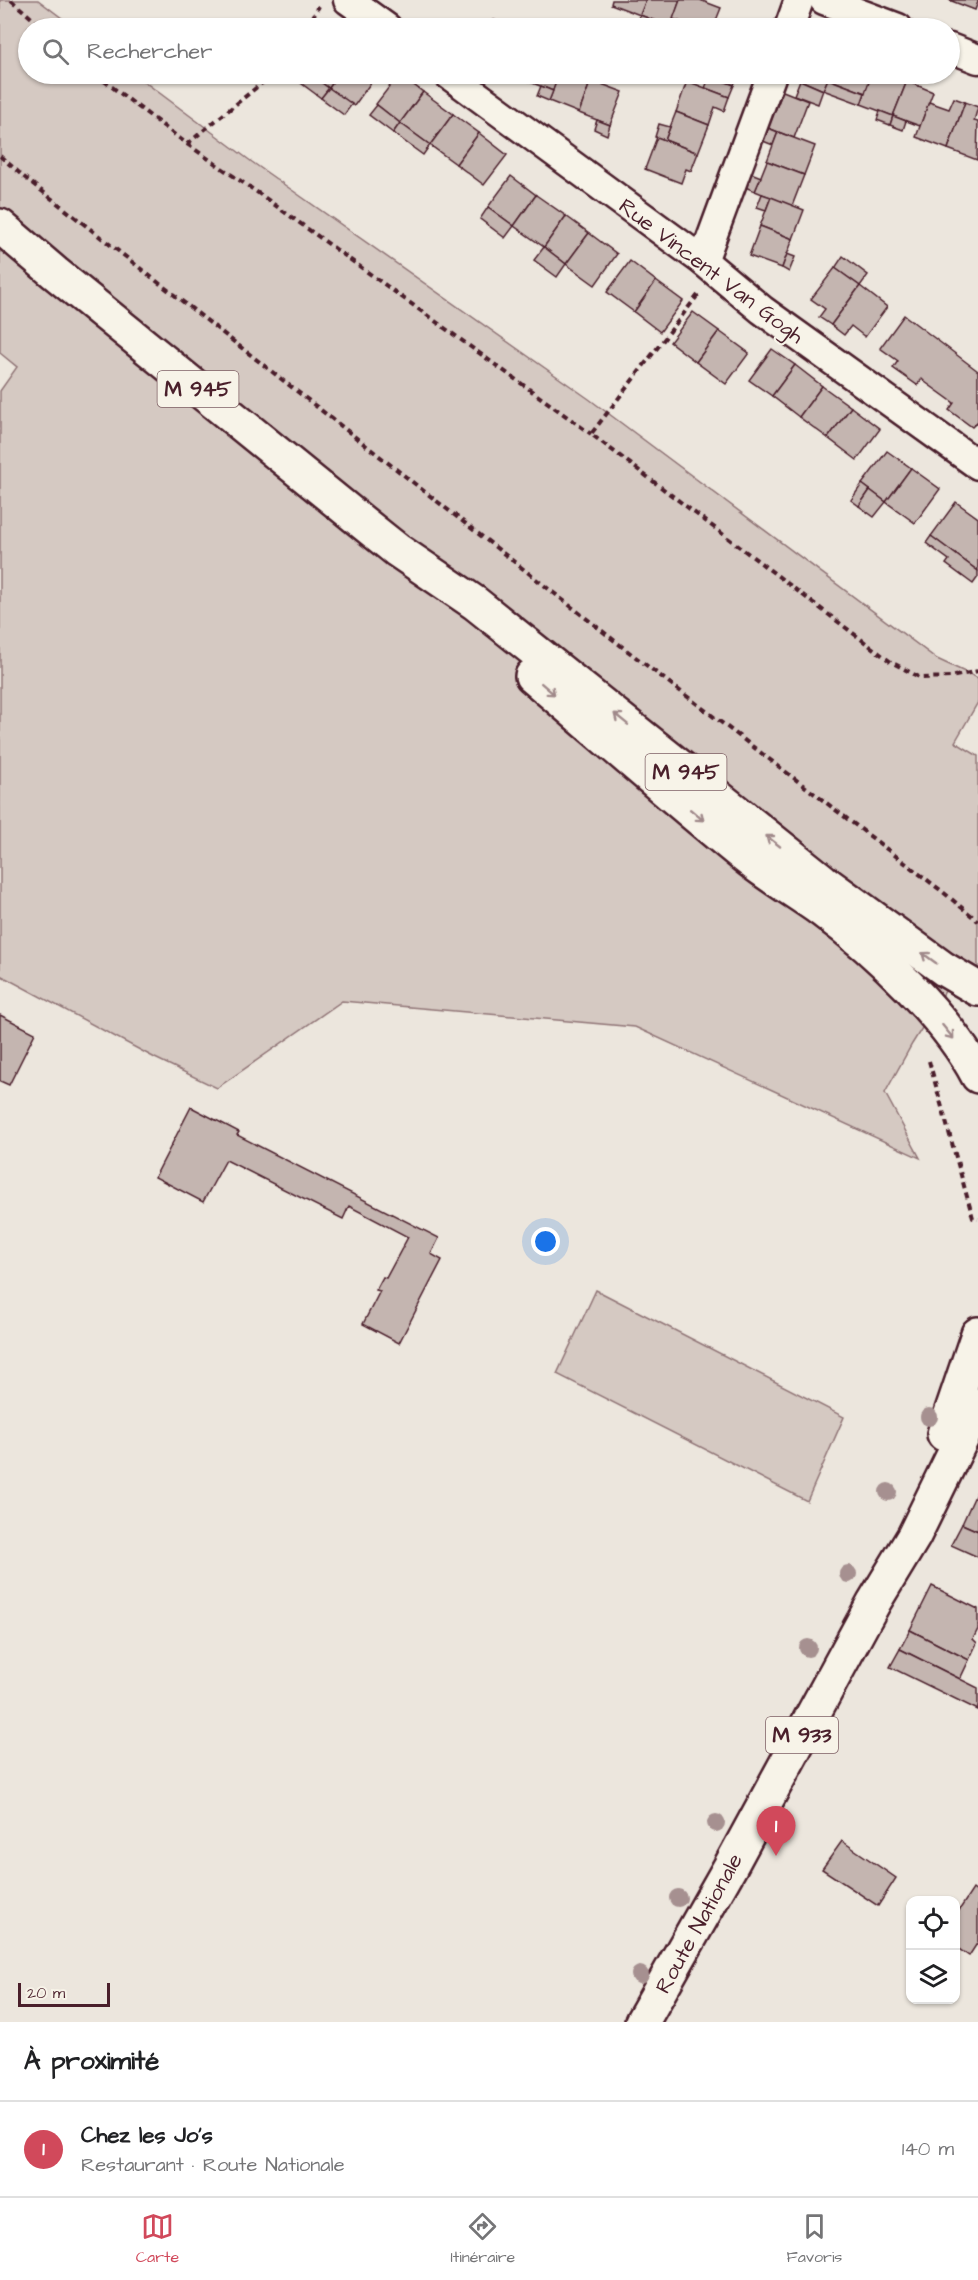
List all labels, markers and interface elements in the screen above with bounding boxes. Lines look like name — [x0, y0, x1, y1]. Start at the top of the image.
search box — [18, 18, 960, 84]
icon: search — [39, 35, 72, 68]
text: Rechercher — [87, 36, 212, 67]
street label: Rue Vincent Van Gogh — [611, 191, 810, 352]
road number: M 945 — [158, 371, 238, 407]
one-way arrow — [540, 682, 555, 696]
one-way arrow — [613, 713, 629, 726]
road number: M 945 — [646, 754, 726, 790]
one-way arrow — [689, 808, 704, 822]
one-way arrow — [765, 835, 781, 848]
one-way arrow — [921, 952, 937, 964]
one-way arrow — [941, 1024, 955, 1039]
your location — [531, 1227, 560, 1256]
road number: M 933 — [766, 1717, 838, 1753]
pin: 1 — [756, 1806, 796, 1856]
street label: Route Nationale — [648, 1848, 751, 1999]
map controls — [906, 1896, 960, 2004]
button: locate — [906, 1896, 960, 1950]
button: layers — [906, 1950, 960, 2004]
scale bar — [18, 1980, 110, 2008]
text: 20 m — [27, 1982, 65, 2004]
text: À proximité — [24, 2043, 159, 2079]
text: Chez les Jo's — [81, 2120, 213, 2151]
text: 1 — [42, 2135, 45, 2163]
text: 140 m — [902, 2135, 954, 2163]
text: Restaurant · Route Nationale — [81, 2151, 344, 2179]
tab: Carte — [136, 2210, 179, 2268]
tab: Itinéraire — [450, 2210, 515, 2268]
tab: Favoris — [787, 2210, 842, 2268]

